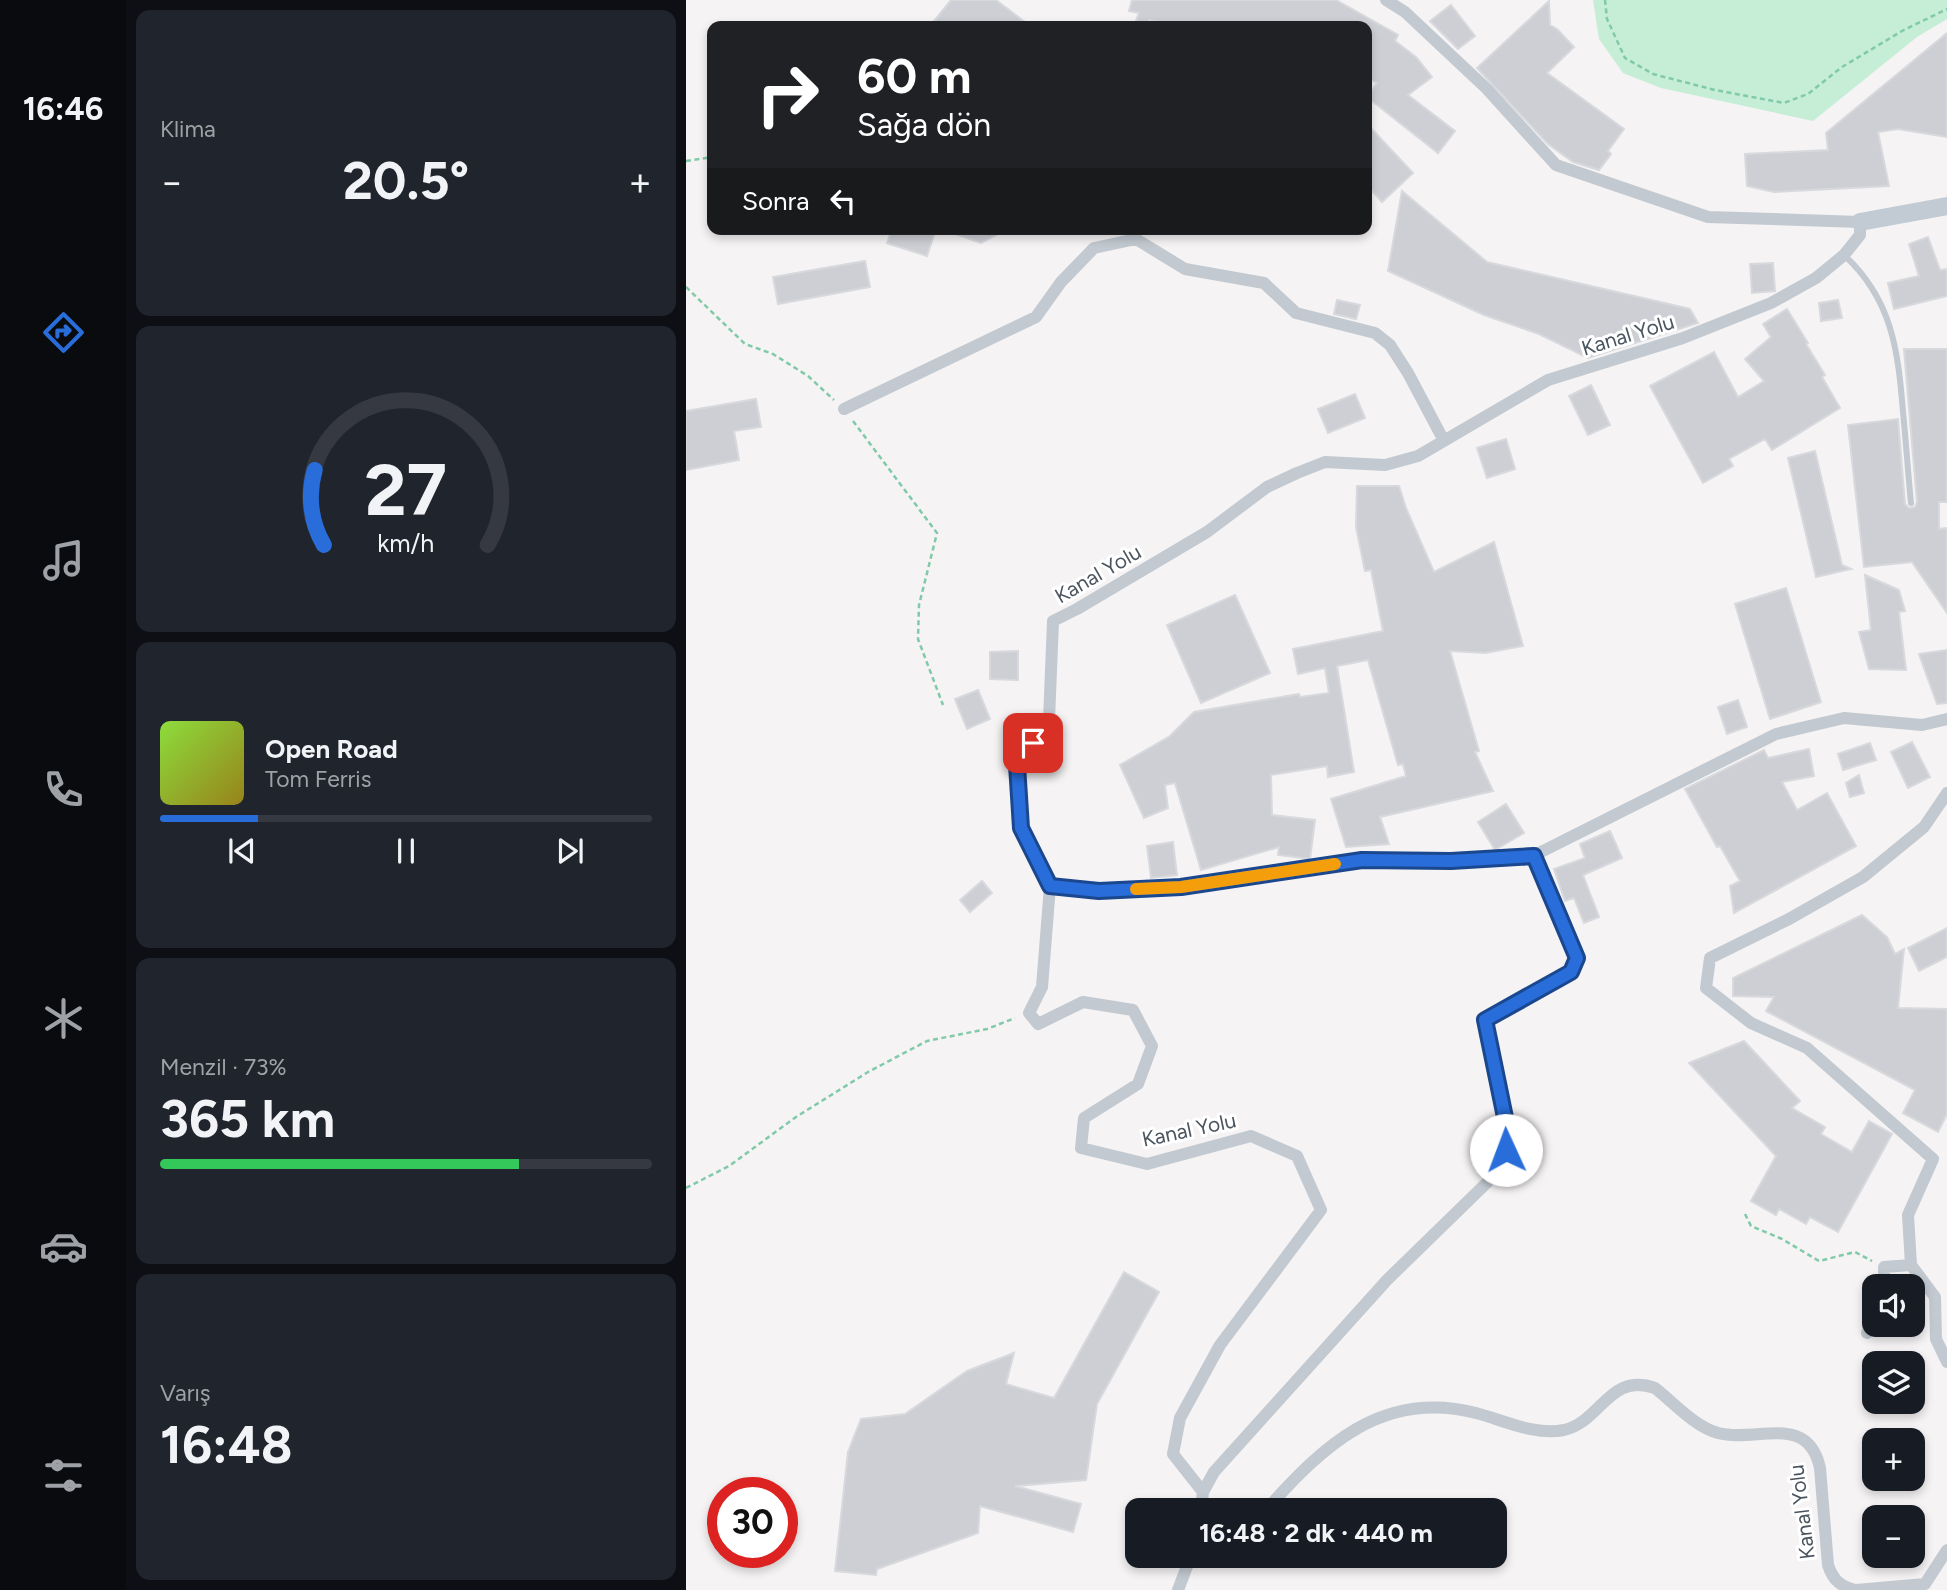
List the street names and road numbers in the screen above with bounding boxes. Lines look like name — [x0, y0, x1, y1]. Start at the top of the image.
street label: Kanal Yolu — [1579, 309, 1677, 360]
street label: Kanal Yolu — [1050, 539, 1145, 608]
street label: Kanal Yolu — [1140, 1107, 1238, 1152]
street label: Kanal Yolu — [1783, 1463, 1820, 1561]

